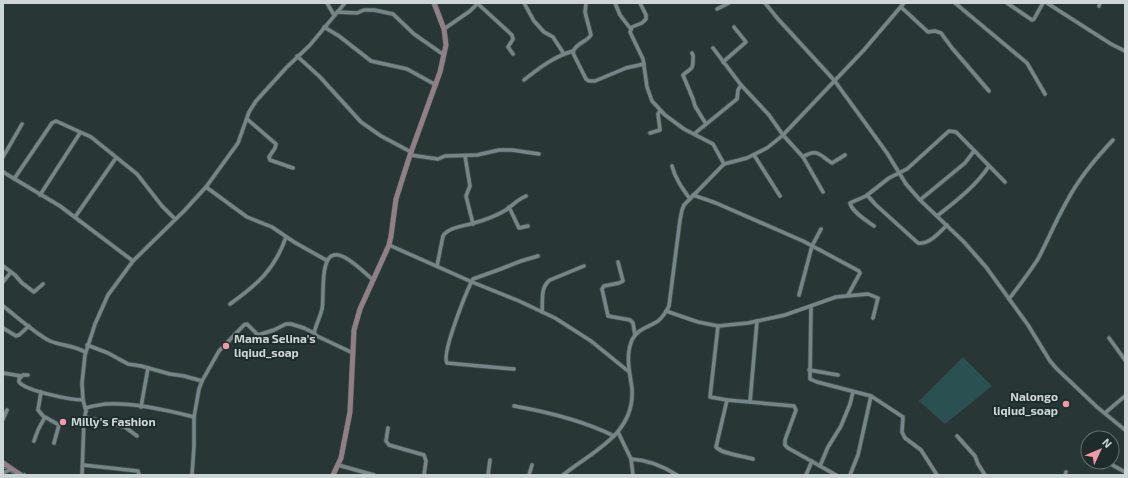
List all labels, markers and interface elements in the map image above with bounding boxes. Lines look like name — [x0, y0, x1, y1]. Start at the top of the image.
place label: Mama Selina's liqiud_soap — [234, 331, 316, 359]
marker: Mama Selina's liqiud_soap — [221, 341, 231, 351]
place label: Nalongo liqiud_soap — [993, 389, 1058, 417]
marker: Nalongo liqiud_soap — [1061, 399, 1071, 409]
place label: Milly's Fashion — [71, 414, 156, 429]
marker: Milly's Fashion — [58, 417, 68, 427]
north arrow — [1080, 430, 1120, 470]
text: N — [1100, 435, 1115, 450]

